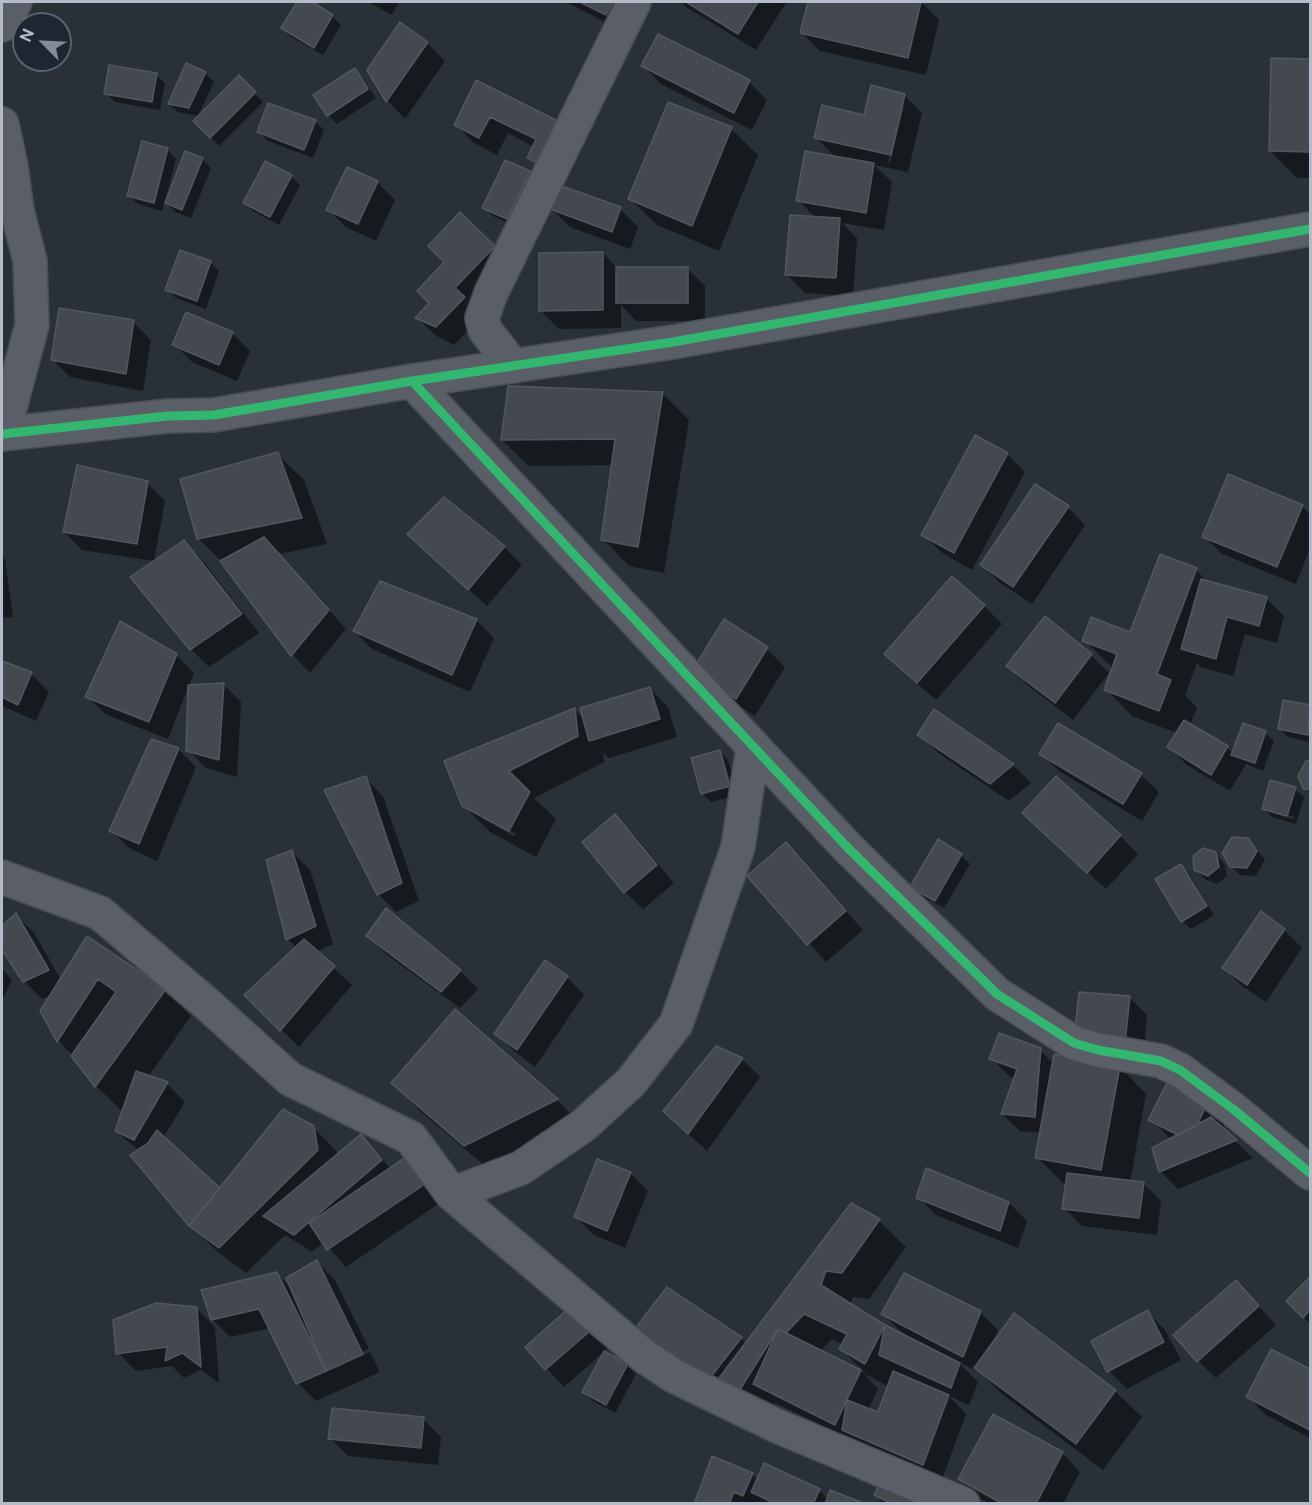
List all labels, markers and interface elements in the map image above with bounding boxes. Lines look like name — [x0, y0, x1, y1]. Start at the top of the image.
north arrow — [12, 12, 72, 72]
text: N — [16, 26, 38, 45]

